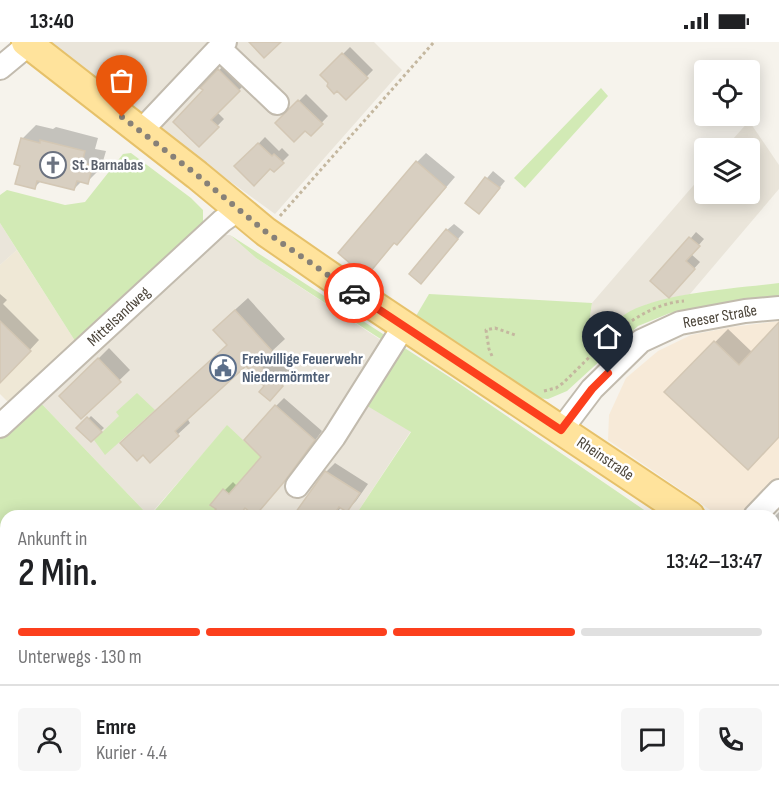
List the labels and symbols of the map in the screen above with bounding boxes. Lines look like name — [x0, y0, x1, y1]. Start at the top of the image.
pin — [96, 55, 147, 117]
church icon: St. Barnabas — [38, 150, 68, 180]
place label: St. Barnabas — [72, 156, 143, 175]
courier — [324, 263, 384, 323]
street label: Mittelsandweg — [84, 283, 154, 351]
street label: Reeser Straße — [682, 301, 758, 333]
pin — [582, 311, 633, 373]
place label: Freiwillige Feuerwehr Niedermörmter — [242, 350, 363, 387]
public building icon: Freiwillige Feuerwehr Niedermörmter — [208, 353, 238, 383]
street label: Rheinstraße — [573, 433, 637, 485]

